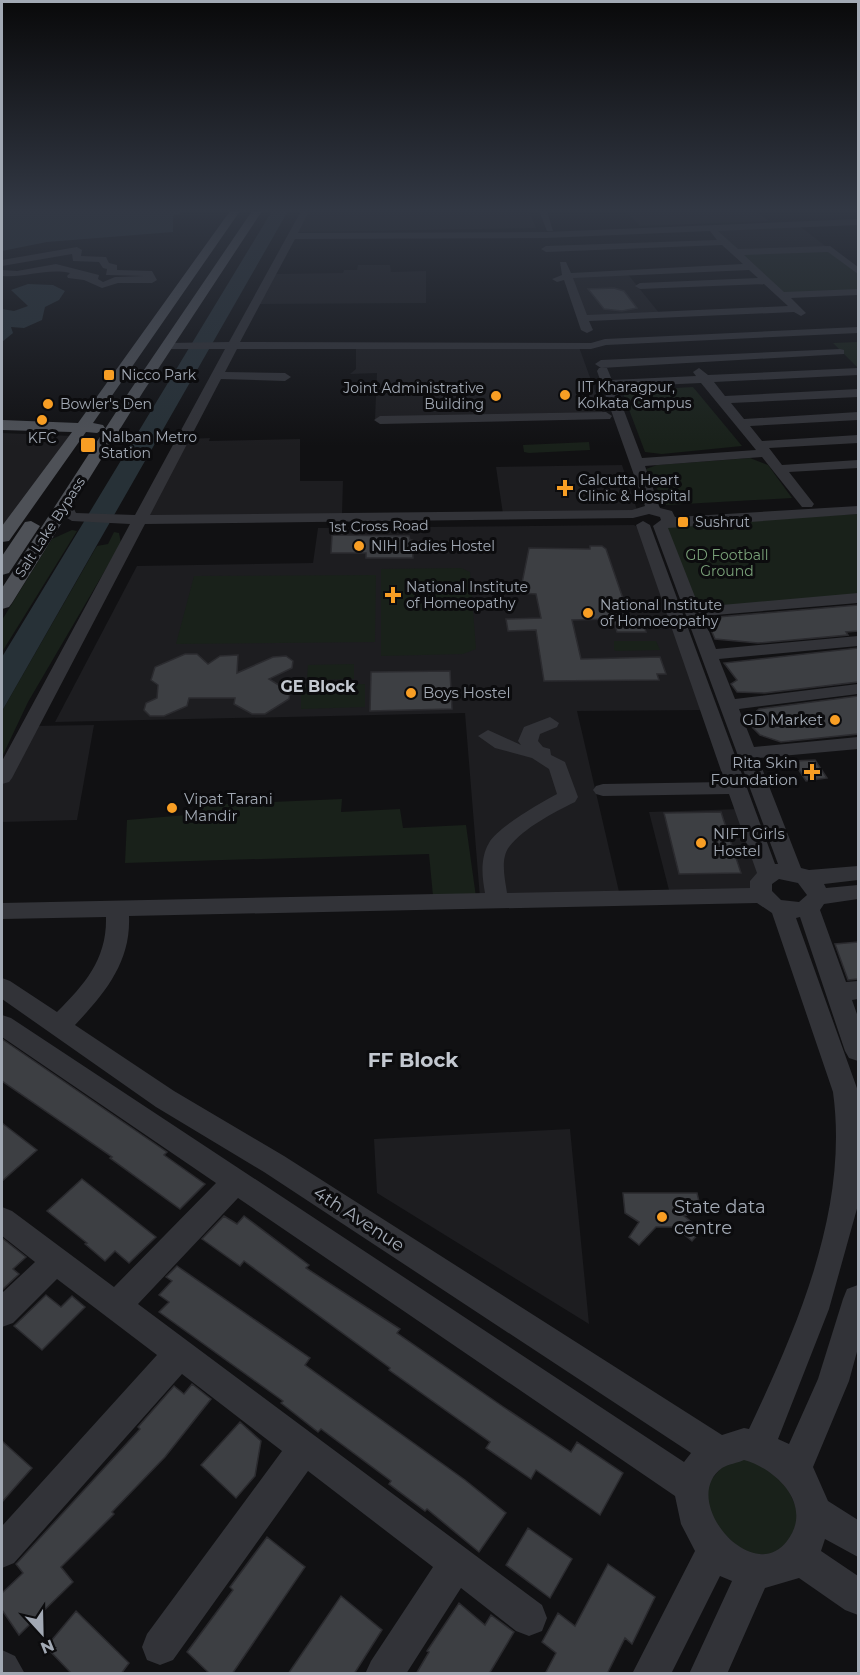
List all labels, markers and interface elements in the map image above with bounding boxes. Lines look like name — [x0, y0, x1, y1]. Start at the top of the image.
place label: Nicco Park — [121, 366, 197, 384]
marker: Nicco Park — [102, 368, 116, 382]
place label: IIT Kharagpur, Kolkata Campus — [577, 378, 692, 412]
place label: Joint Administrative Building — [342, 379, 484, 413]
marker: IIT Kharagpur, Kolkata Campus — [558, 388, 572, 402]
marker: Joint Administrative Building — [489, 389, 503, 403]
place label: Bowler's Den — [60, 395, 152, 413]
marker: Bowler's Den — [41, 397, 55, 411]
marker: KFC — [35, 413, 49, 427]
place label: Nalban Metro Station — [101, 428, 197, 462]
place label: KFC — [28, 429, 56, 447]
marker: Nalban Metro Station — [79, 436, 97, 454]
place label: Calcutta Heart Clinic & Hospital — [578, 471, 691, 505]
street label: Salt Lake Bypass — [11, 473, 89, 581]
marker: Calcutta Heart Clinic & Hospital — [556, 479, 574, 497]
place label: Sushrut — [695, 513, 750, 531]
marker: Sushrut — [676, 515, 690, 529]
street label: 1st Cross Road — [329, 516, 429, 536]
place label: NIH Ladies Hostel — [371, 537, 495, 555]
marker: NIH Ladies Hostel — [352, 539, 366, 553]
park label: GD Football Ground — [685, 546, 769, 580]
place label: National Institute of Homeopathy — [406, 578, 528, 612]
marker: National Institute of Homeopathy — [384, 586, 402, 604]
place label: National Institute of Homoeopathy — [600, 596, 722, 630]
marker: National Institute of Homoeopathy — [581, 606, 595, 620]
district label: GE Block — [280, 677, 356, 696]
place label: Boys Hostel — [423, 683, 511, 702]
marker: Boys Hostel — [404, 686, 418, 700]
place label: GD Market — [742, 710, 823, 729]
marker: GD Market — [828, 713, 842, 727]
place label: Rita Skin Foundation — [710, 753, 798, 789]
marker: Rita Skin Foundation — [803, 763, 821, 781]
place label: Vipat Tarani Mandir — [184, 789, 273, 825]
marker: Vipat Tarani Mandir — [165, 801, 179, 815]
place label: NIFT Girls Hostel — [713, 824, 785, 860]
marker: NIFT Girls Hostel — [694, 836, 708, 850]
district label: FF Block — [368, 1048, 459, 1072]
street label: 4th Avenue — [309, 1181, 409, 1257]
place label: State data centre — [674, 1196, 766, 1239]
marker: State data centre — [655, 1210, 669, 1224]
north arrow — [12, 1603, 72, 1663]
text: N — [38, 1635, 57, 1658]

